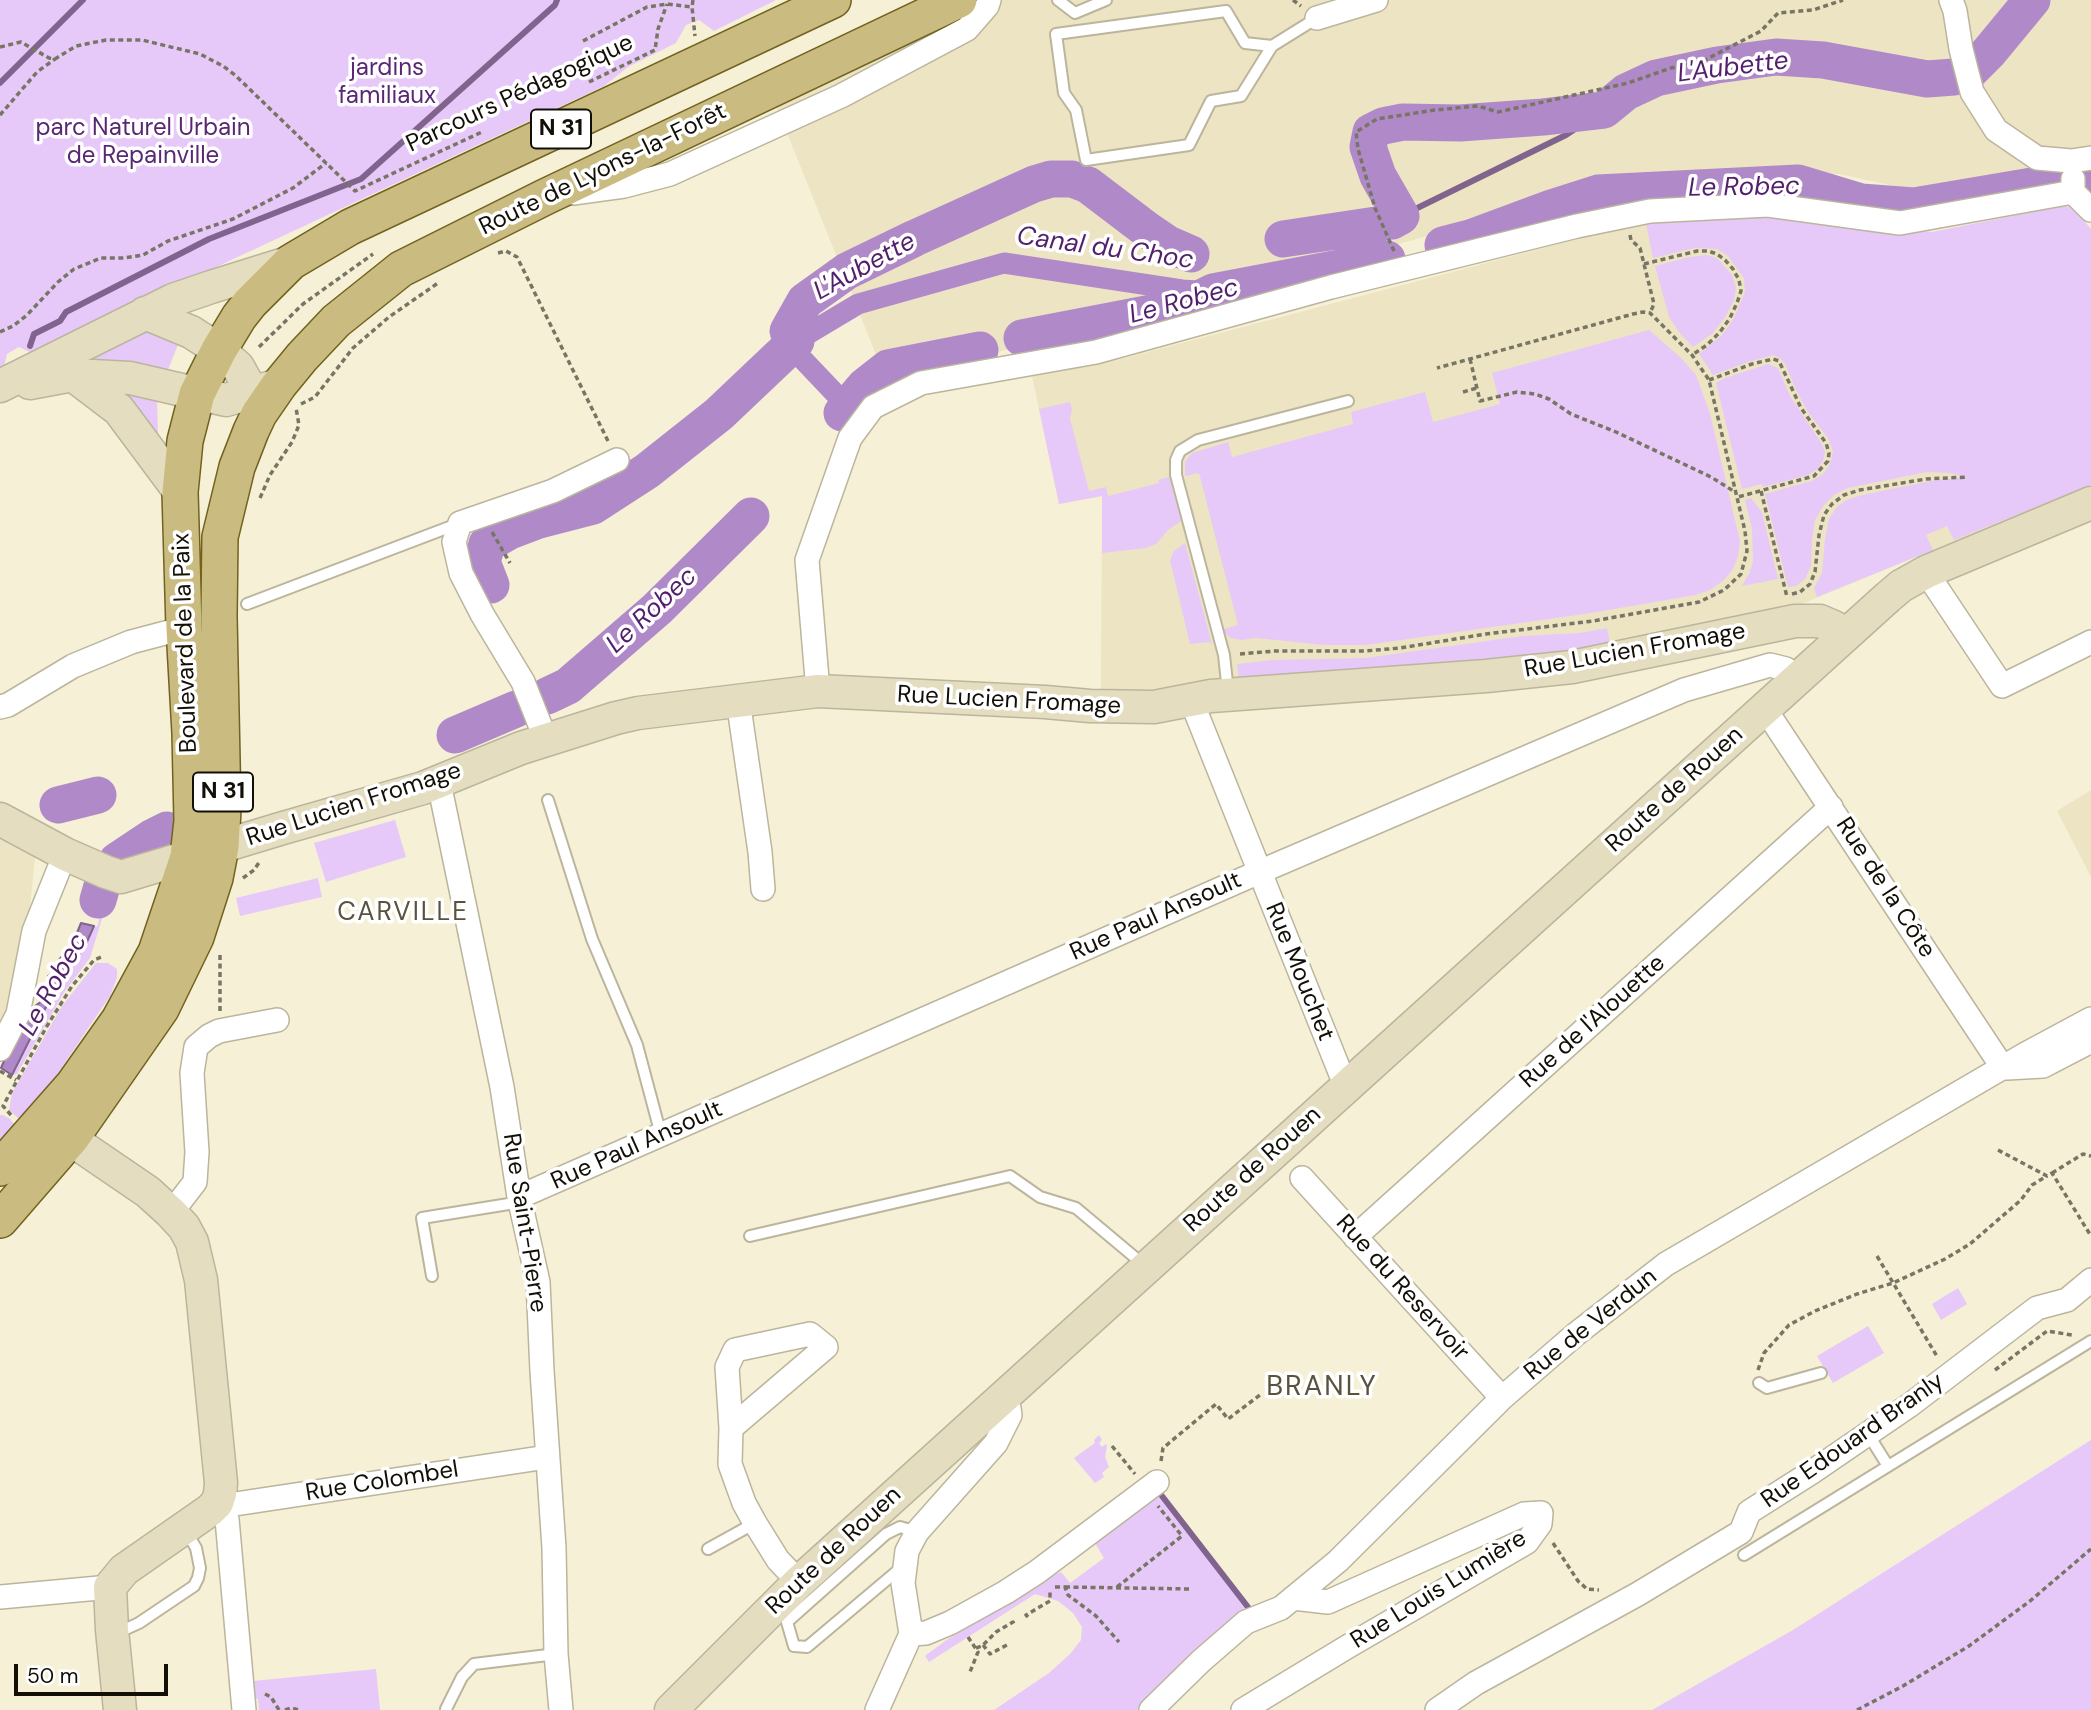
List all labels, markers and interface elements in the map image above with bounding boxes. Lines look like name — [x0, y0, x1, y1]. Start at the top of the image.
street label: Parcours Pédagogique — [402, 29, 638, 159]
water label: L'Aubette — [1676, 46, 1790, 90]
park label: jardins familiaux — [338, 55, 436, 111]
street label: Route de Lyons-la-Forêt — [475, 98, 731, 242]
road number: N 31 — [531, 110, 591, 148]
park label: parc Naturel Urbain de Repainville — [35, 115, 251, 171]
water label: Le Robec — [1688, 171, 1800, 205]
water label: Canal du Choc — [1015, 221, 1195, 277]
water label: L'Aubette — [809, 226, 921, 308]
water label: Le Robec — [1126, 272, 1242, 332]
street label: Boulevard de la Paix — [168, 533, 204, 753]
water label: Le Robec — [600, 561, 704, 661]
street label: Rue Lucien Fromage — [1522, 617, 1748, 685]
street label: Rue Lucien Fromage — [896, 681, 1122, 721]
street label: Route de Rouen — [1600, 721, 1750, 859]
street label: Rue Lucien Fromage — [243, 757, 465, 853]
road number: N 31 — [193, 772, 253, 812]
street label: Rue de la Côte — [1829, 812, 1941, 964]
street label: Rue Paul Ansoult — [1066, 866, 1246, 968]
district label: CARVILLE — [338, 897, 468, 929]
street label: Rue Mouchet — [1258, 899, 1340, 1045]
water label: Le Robec — [13, 929, 95, 1041]
street label: Rue de l'Alouette — [1514, 949, 1672, 1095]
street label: Rue Paul Ansoult — [547, 1095, 727, 1197]
street label: Route de Rouen — [1178, 1101, 1328, 1239]
street label: Rue Saint-Pierre — [496, 1131, 552, 1315]
street label: Rue du Reservoir — [1329, 1209, 1475, 1367]
street label: Rue de Verdun — [1519, 1263, 1663, 1387]
street label: Rue Edouard Branly — [1756, 1367, 1950, 1515]
district label: BRANLY — [1267, 1371, 1377, 1405]
street label: Rue Colombel — [303, 1456, 461, 1508]
street label: Route de Rouen — [760, 1481, 908, 1621]
street label: Rue Louis Lumière — [1346, 1524, 1532, 1656]
scale bar — [18, 1650, 172, 1694]
text: 50 m — [27, 1662, 78, 1690]

